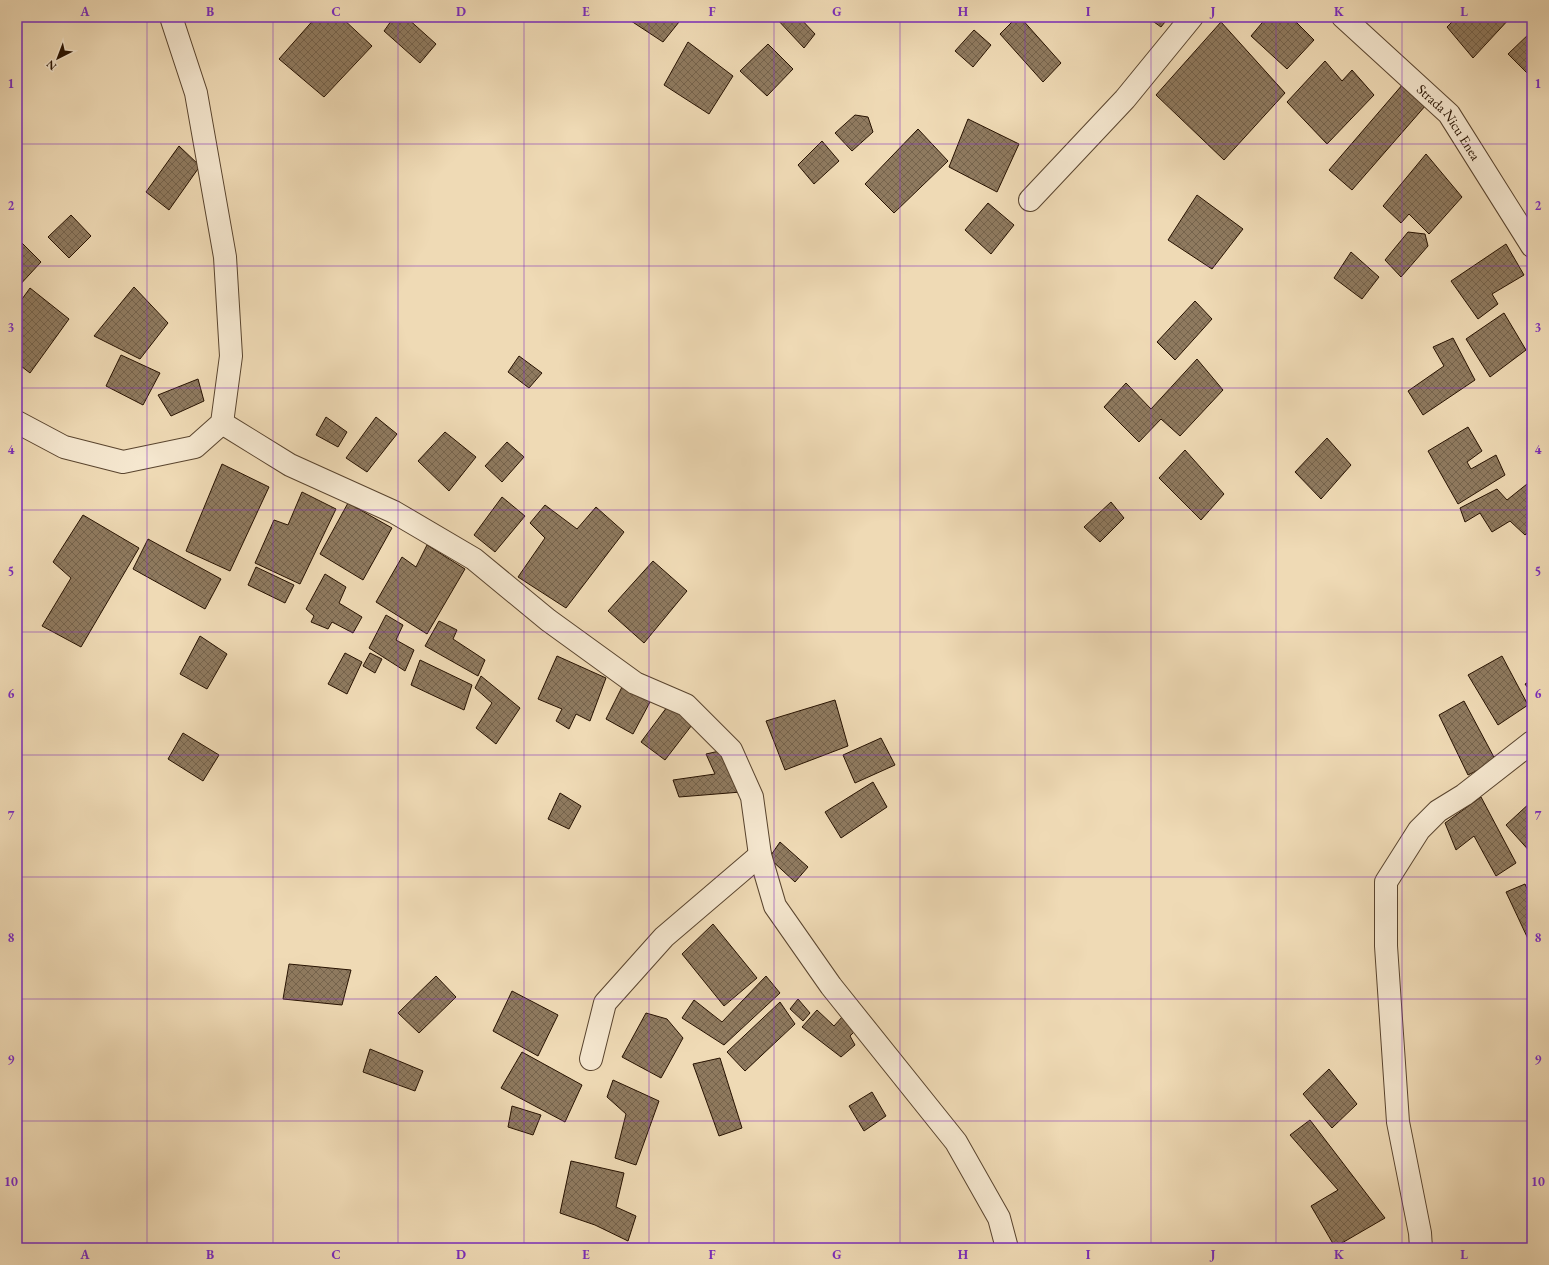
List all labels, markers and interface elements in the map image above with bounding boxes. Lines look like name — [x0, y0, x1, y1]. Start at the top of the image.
text: A — [79, 3, 90, 20]
text: B — [206, 3, 214, 20]
text: C — [331, 3, 341, 20]
text: D — [456, 3, 466, 20]
text: E — [582, 3, 590, 20]
text: F — [708, 3, 716, 20]
text: G — [832, 3, 842, 20]
text: H — [958, 3, 969, 20]
text: I — [1086, 3, 1091, 20]
text: J — [1209, 3, 1216, 20]
text: K — [1334, 3, 1345, 20]
text: L — [1460, 3, 1468, 20]
north arrow — [38, 38, 78, 78]
text: N — [43, 57, 59, 74]
text: 1 — [8, 75, 15, 92]
text: 1 — [1535, 75, 1542, 92]
street label: Strada Nicu Enea — [1413, 80, 1485, 164]
text: 2 — [8, 197, 15, 214]
text: 2 — [1535, 197, 1542, 214]
text: 3 — [8, 319, 15, 336]
text: 3 — [1535, 319, 1542, 336]
text: 4 — [8, 441, 15, 458]
text: 4 — [1535, 441, 1542, 458]
text: 5 — [8, 563, 14, 580]
text: 5 — [1535, 563, 1541, 580]
text: 6 — [8, 685, 15, 702]
text: 6 — [1535, 685, 1542, 702]
text: 7 — [8, 807, 15, 824]
text: 7 — [1535, 807, 1542, 824]
text: 8 — [8, 929, 15, 946]
text: 8 — [1535, 929, 1542, 946]
text: 9 — [8, 1051, 15, 1068]
text: 9 — [1535, 1051, 1542, 1068]
text: 10 — [4, 1173, 18, 1190]
text: 10 — [1531, 1173, 1545, 1190]
text: A — [79, 1246, 90, 1263]
text: B — [206, 1246, 214, 1263]
text: C — [331, 1246, 341, 1263]
text: D — [456, 1246, 466, 1263]
text: E — [582, 1246, 590, 1263]
text: F — [708, 1246, 716, 1263]
text: G — [832, 1246, 842, 1263]
text: H — [958, 1246, 969, 1263]
text: I — [1086, 1246, 1091, 1263]
text: J — [1209, 1246, 1216, 1263]
text: K — [1334, 1246, 1345, 1263]
text: L — [1460, 1246, 1468, 1263]

